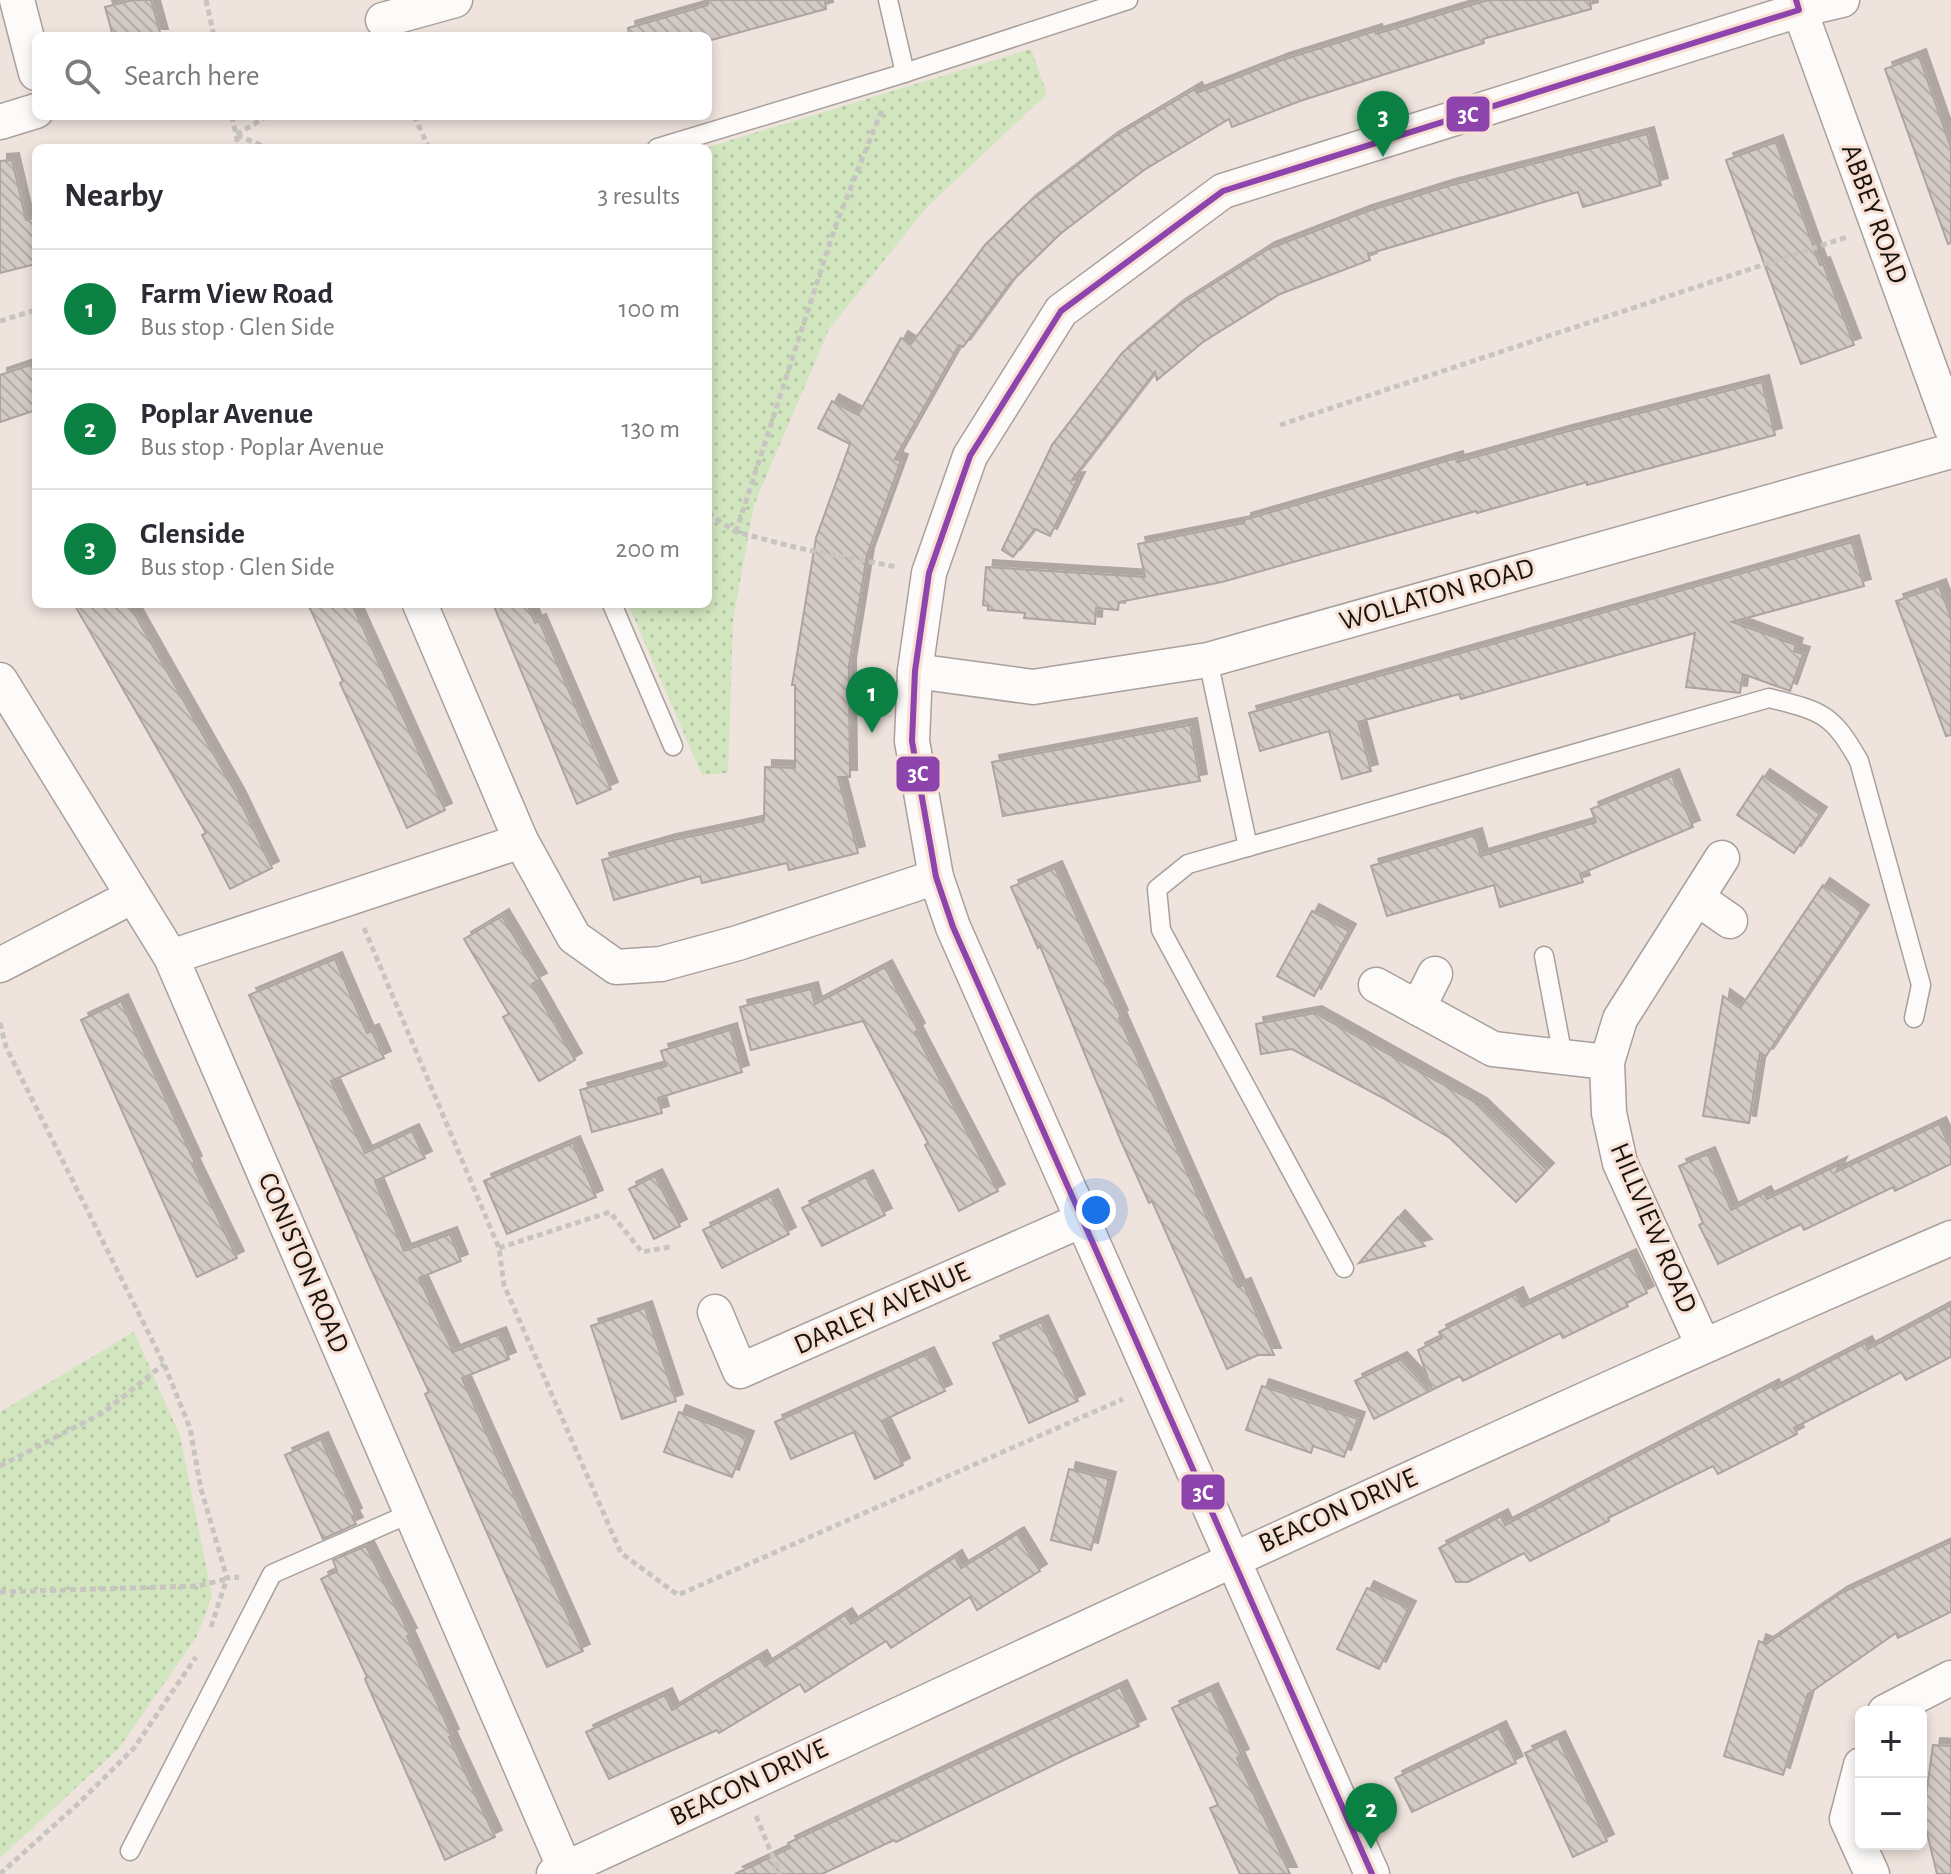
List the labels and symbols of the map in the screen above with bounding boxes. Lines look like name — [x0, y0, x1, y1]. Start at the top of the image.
pin: 3 — [1357, 91, 1409, 157]
line badge: 3C — [1445, 95, 1491, 133]
text: 3C — [1458, 104, 1479, 126]
street label: ABBEY ROAD — [1836, 141, 1912, 287]
street label: WOLLATON ROAD — [1336, 554, 1538, 636]
pin: 1 — [846, 667, 898, 733]
line badge: 3C — [895, 755, 941, 793]
text: 3C — [908, 763, 929, 785]
street label: HILLVIEW ROAD — [1605, 1139, 1701, 1317]
street label: CONISTON ROAD — [252, 1169, 354, 1357]
your location — [1076, 1190, 1116, 1230]
street label: DARLEY AVENUE — [790, 1258, 974, 1360]
street label: BEACON DRIVE — [1255, 1464, 1421, 1558]
line badge: 3C — [1180, 1473, 1226, 1511]
text: 3C — [1193, 1482, 1214, 1504]
street label: BEACON DRIVE — [666, 1734, 832, 1832]
pin: 2 — [1345, 1783, 1397, 1849]

